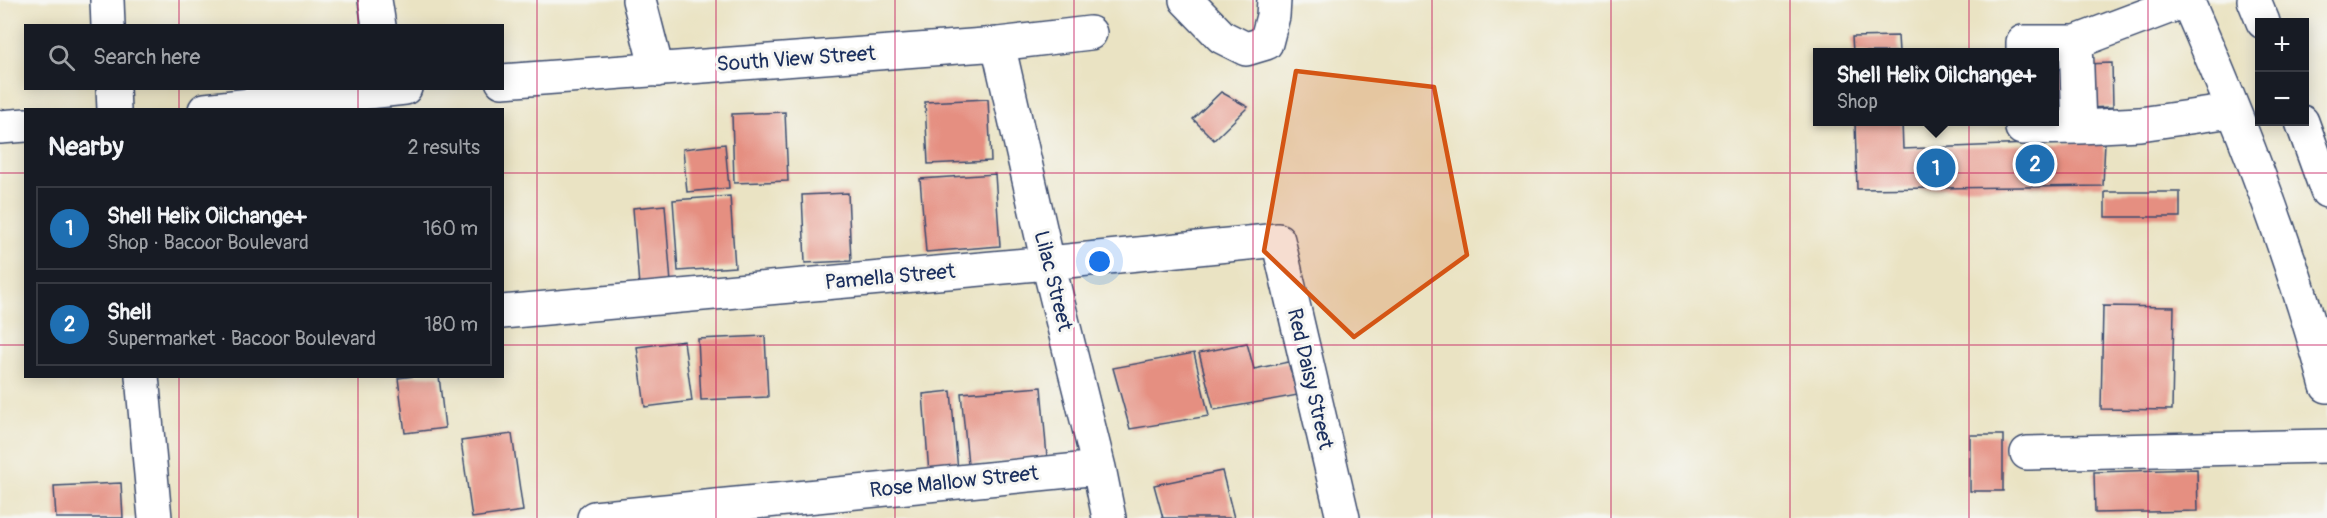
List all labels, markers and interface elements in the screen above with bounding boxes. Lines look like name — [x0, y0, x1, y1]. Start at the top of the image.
map controls — [2255, 18, 2309, 126]
button: + — [2255, 18, 2309, 72]
search box — [24, 24, 504, 90]
street label: South View Street — [716, 40, 877, 78]
icon: search — [45, 41, 78, 74]
text: Search here — [93, 43, 200, 71]
popup — [1813, 48, 2059, 126]
text: Shell Helix Oilchange+ — [1836, 61, 2036, 89]
button: − — [2255, 72, 2309, 126]
text: Shop — [1836, 89, 1878, 114]
text: Nearby — [48, 131, 124, 163]
text: 2 results — [408, 135, 480, 160]
pin: 2 — [2016, 142, 2054, 186]
pin: 1 — [1916, 146, 1956, 190]
text: Shell Helix Oilchange+ — [107, 202, 306, 230]
text: 1 — [66, 216, 73, 241]
text: 160 m — [423, 216, 478, 241]
street label: Lilac Street — [1027, 228, 1079, 335]
text: Shop · Bacoor Boulevard — [107, 230, 309, 255]
your location — [1085, 247, 1114, 276]
street label: Pamella Street — [824, 258, 957, 296]
text: Shell — [107, 298, 151, 326]
street label: Red Daisy Street — [1281, 306, 1339, 453]
text: 2 — [64, 312, 75, 337]
text: 180 m — [424, 312, 478, 337]
text: Supermarket · Bacoor Boulevard — [107, 326, 376, 351]
street label: Rose Mallow Street — [868, 460, 1040, 504]

